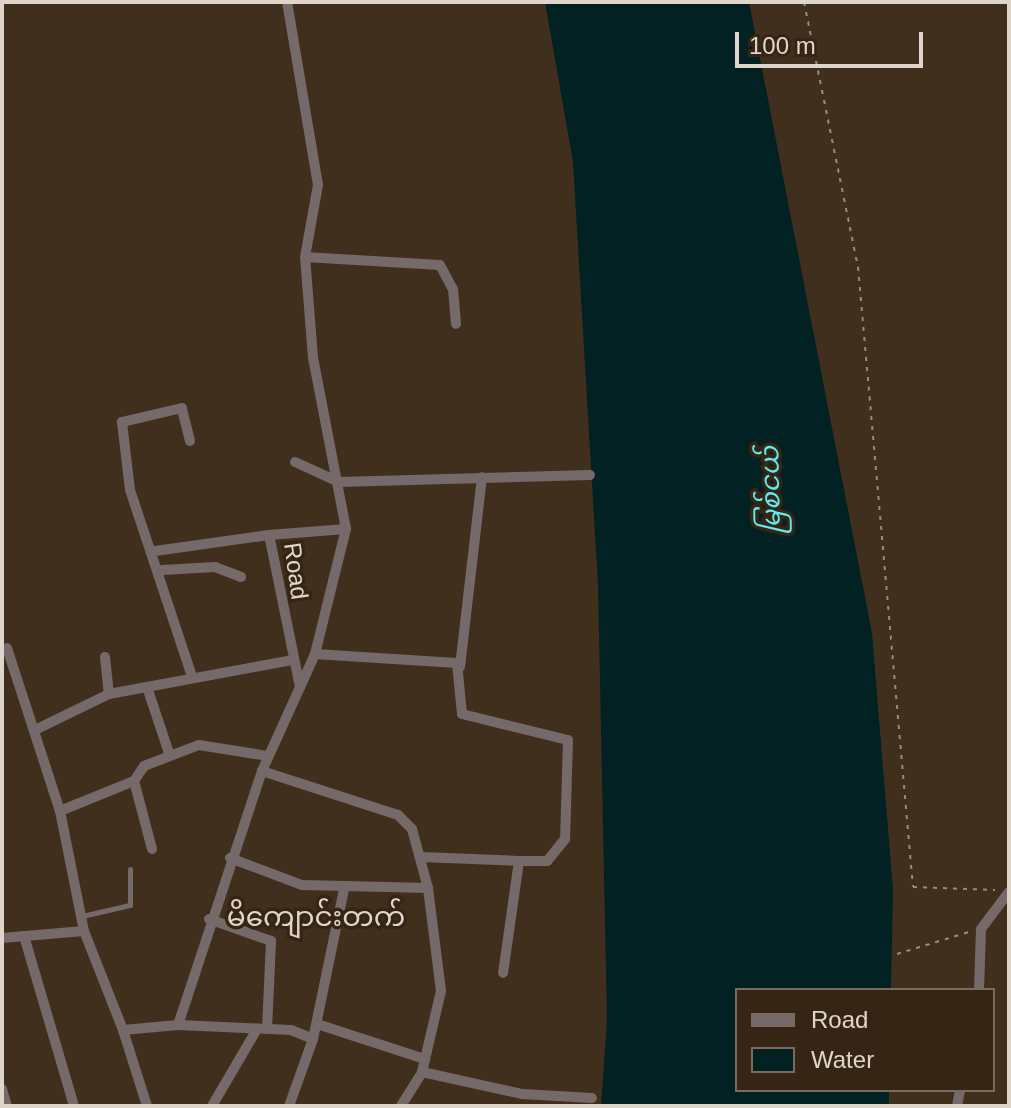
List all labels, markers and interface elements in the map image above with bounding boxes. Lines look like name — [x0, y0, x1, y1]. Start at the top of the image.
scale bar — [739, 16, 927, 66]
text: 100 m — [749, 32, 816, 59]
water label: မြစ်ငယ် — [755, 446, 787, 534]
street label: Road — [278, 541, 314, 601]
district label: မိကျောင်းတက် — [227, 900, 405, 934]
legend — [735, 988, 995, 1092]
text: Road — [811, 1006, 868, 1033]
text: Water — [811, 1046, 874, 1073]

